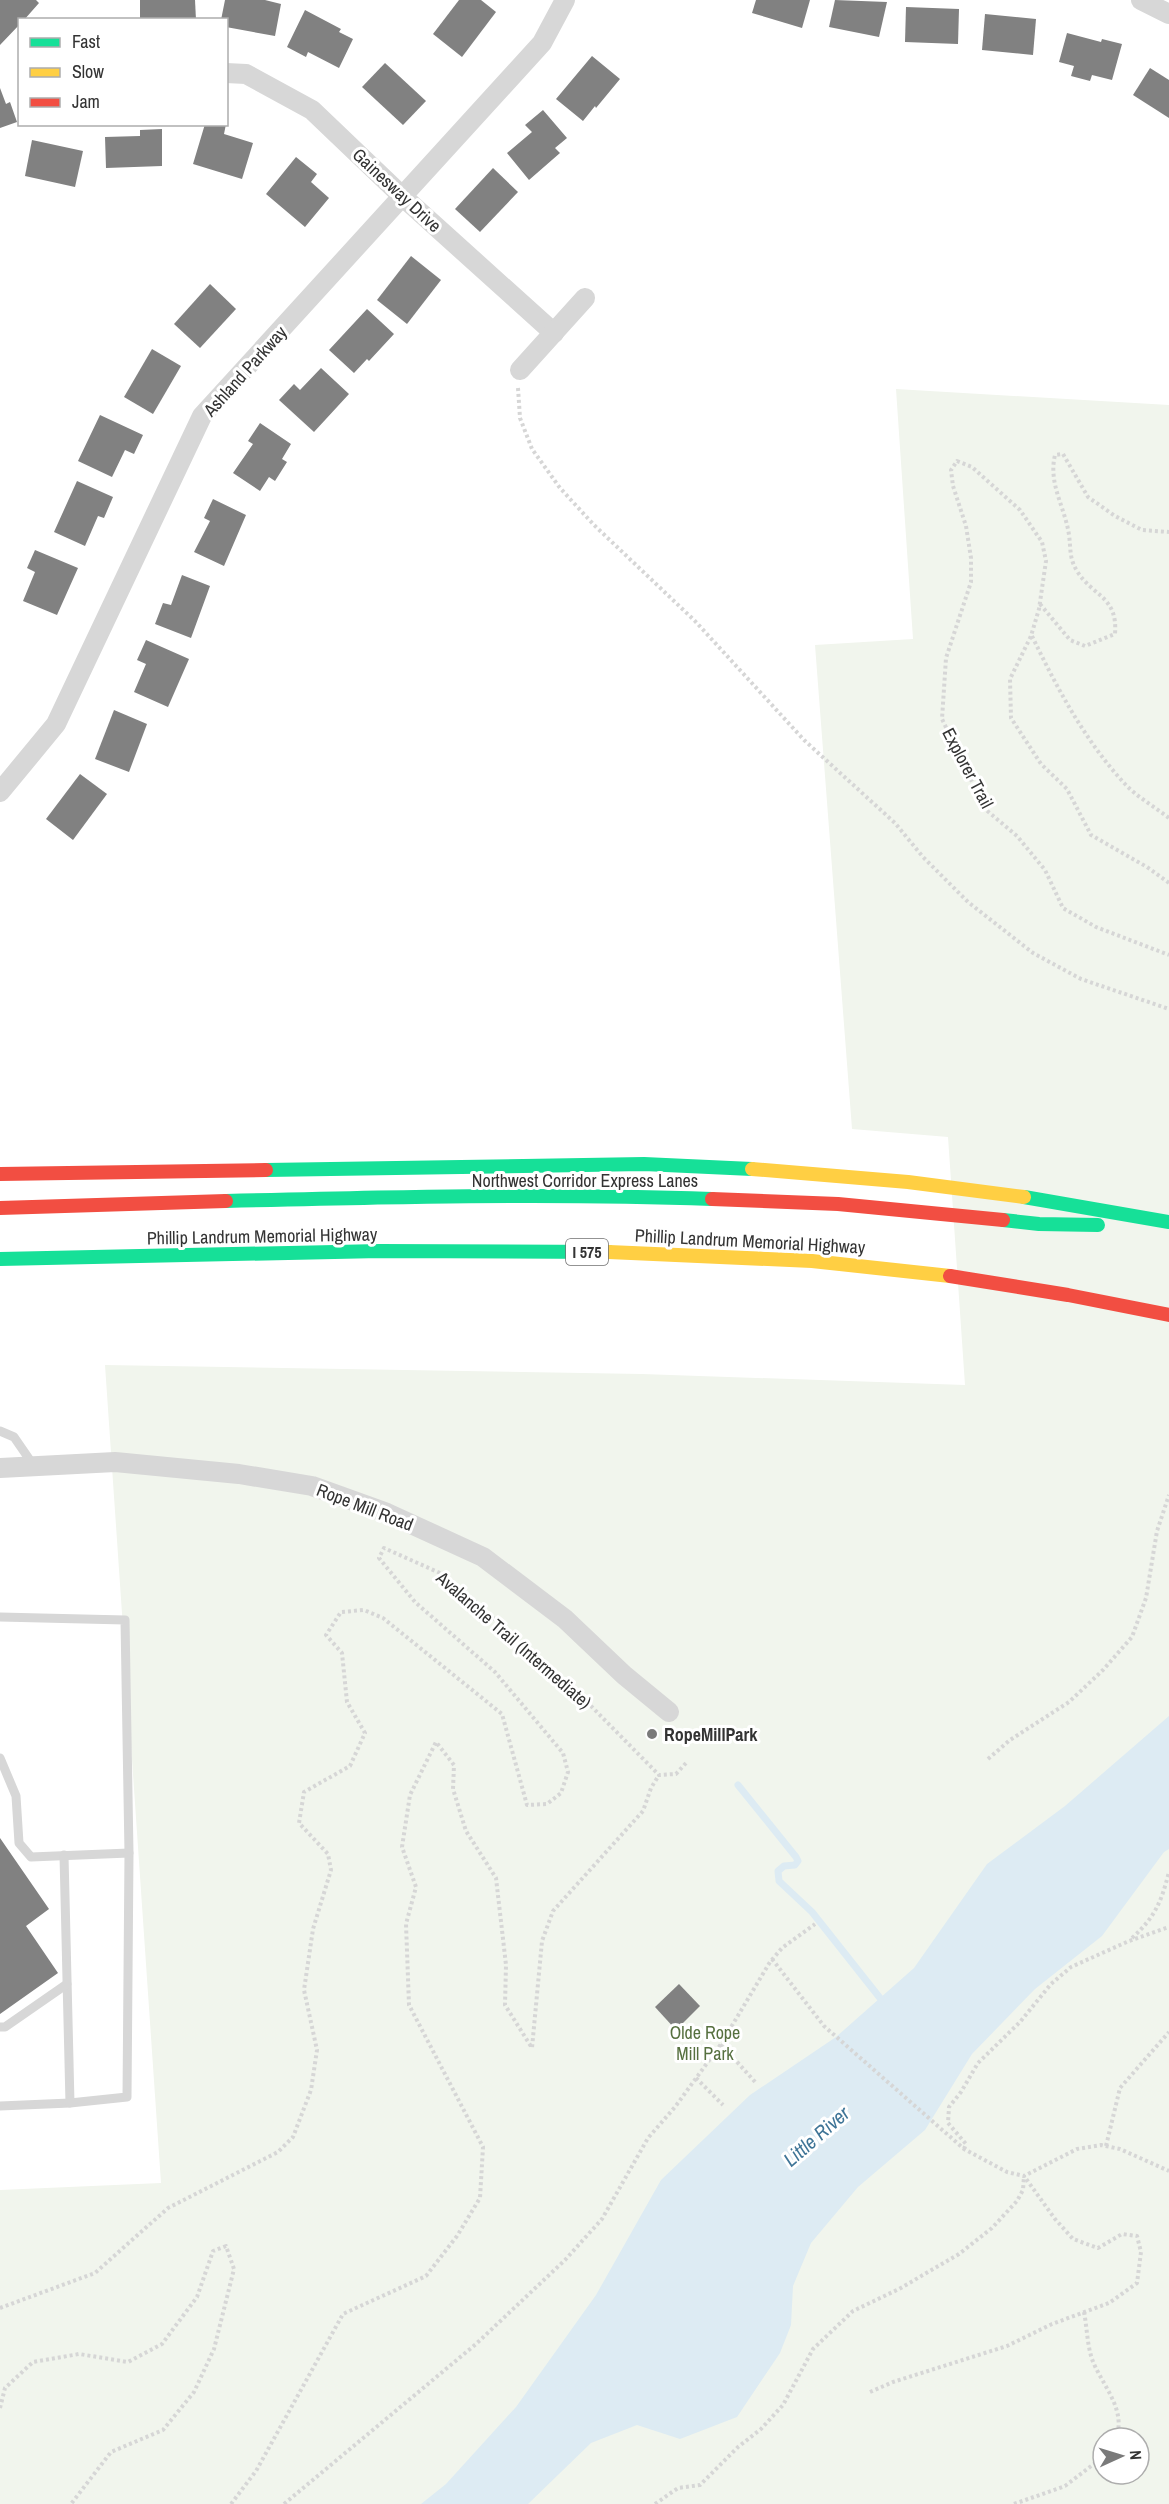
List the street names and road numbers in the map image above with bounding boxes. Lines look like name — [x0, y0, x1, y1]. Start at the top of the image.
street label: Gainesway Drive — [347, 142, 447, 238]
street label: Ashland Parkway — [197, 320, 293, 422]
street label: Explorer Trail — [936, 723, 1000, 813]
street label: Northwest Corridor Express Lanes — [472, 1168, 698, 1193]
street label: Phillip Landrum Memorial Highway — [147, 1221, 378, 1251]
street label: Phillip Landrum Memorial Highway — [634, 1222, 866, 1260]
road number: I 575 — [566, 1239, 608, 1265]
street label: Rope Mill Road — [313, 1477, 417, 1537]
street label: Avalanche Trail (Intermediate) — [430, 1565, 597, 1715]

